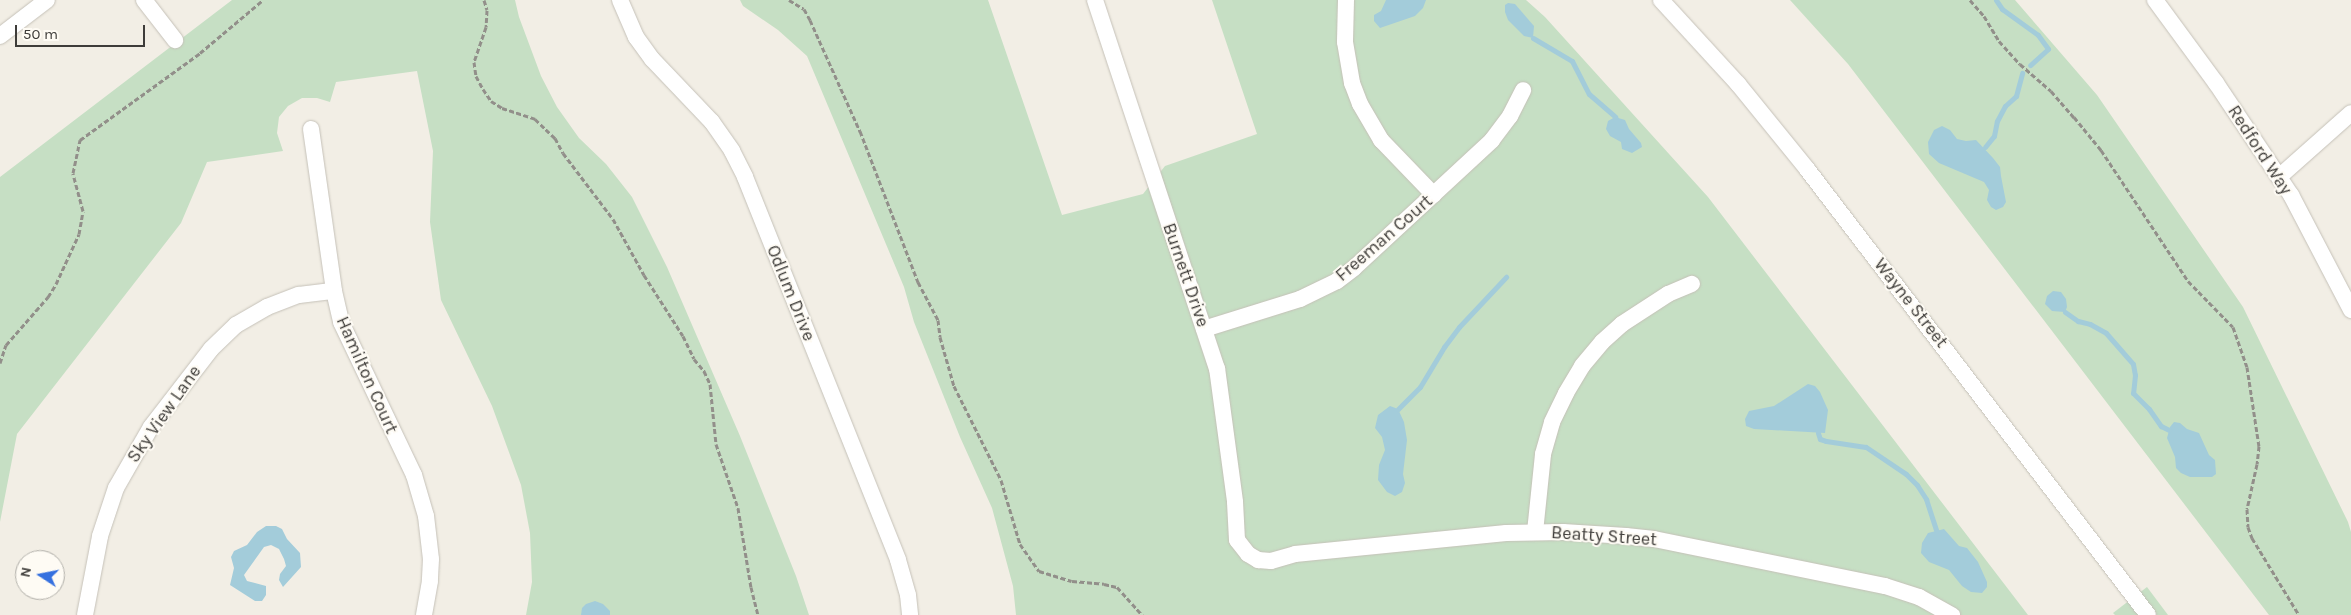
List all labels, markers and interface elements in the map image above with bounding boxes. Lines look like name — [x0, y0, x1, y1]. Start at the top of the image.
scale bar — [18, 15, 148, 47]
text: 50 m — [23, 25, 58, 43]
street label: Redford Way — [2223, 101, 2297, 199]
street label: Freeman Court — [1331, 190, 1437, 286]
street label: Burnett Drive — [1158, 220, 1214, 330]
street label: Odlum Drive — [762, 242, 820, 344]
street label: Wayne Street — [1869, 254, 1953, 352]
street label: Hamilton Court — [332, 313, 402, 437]
street label: Sky View Lane — [122, 361, 206, 467]
street label: Beatty Street — [1550, 522, 1658, 550]
north arrow — [15, 550, 65, 600]
text: N — [16, 566, 35, 579]

